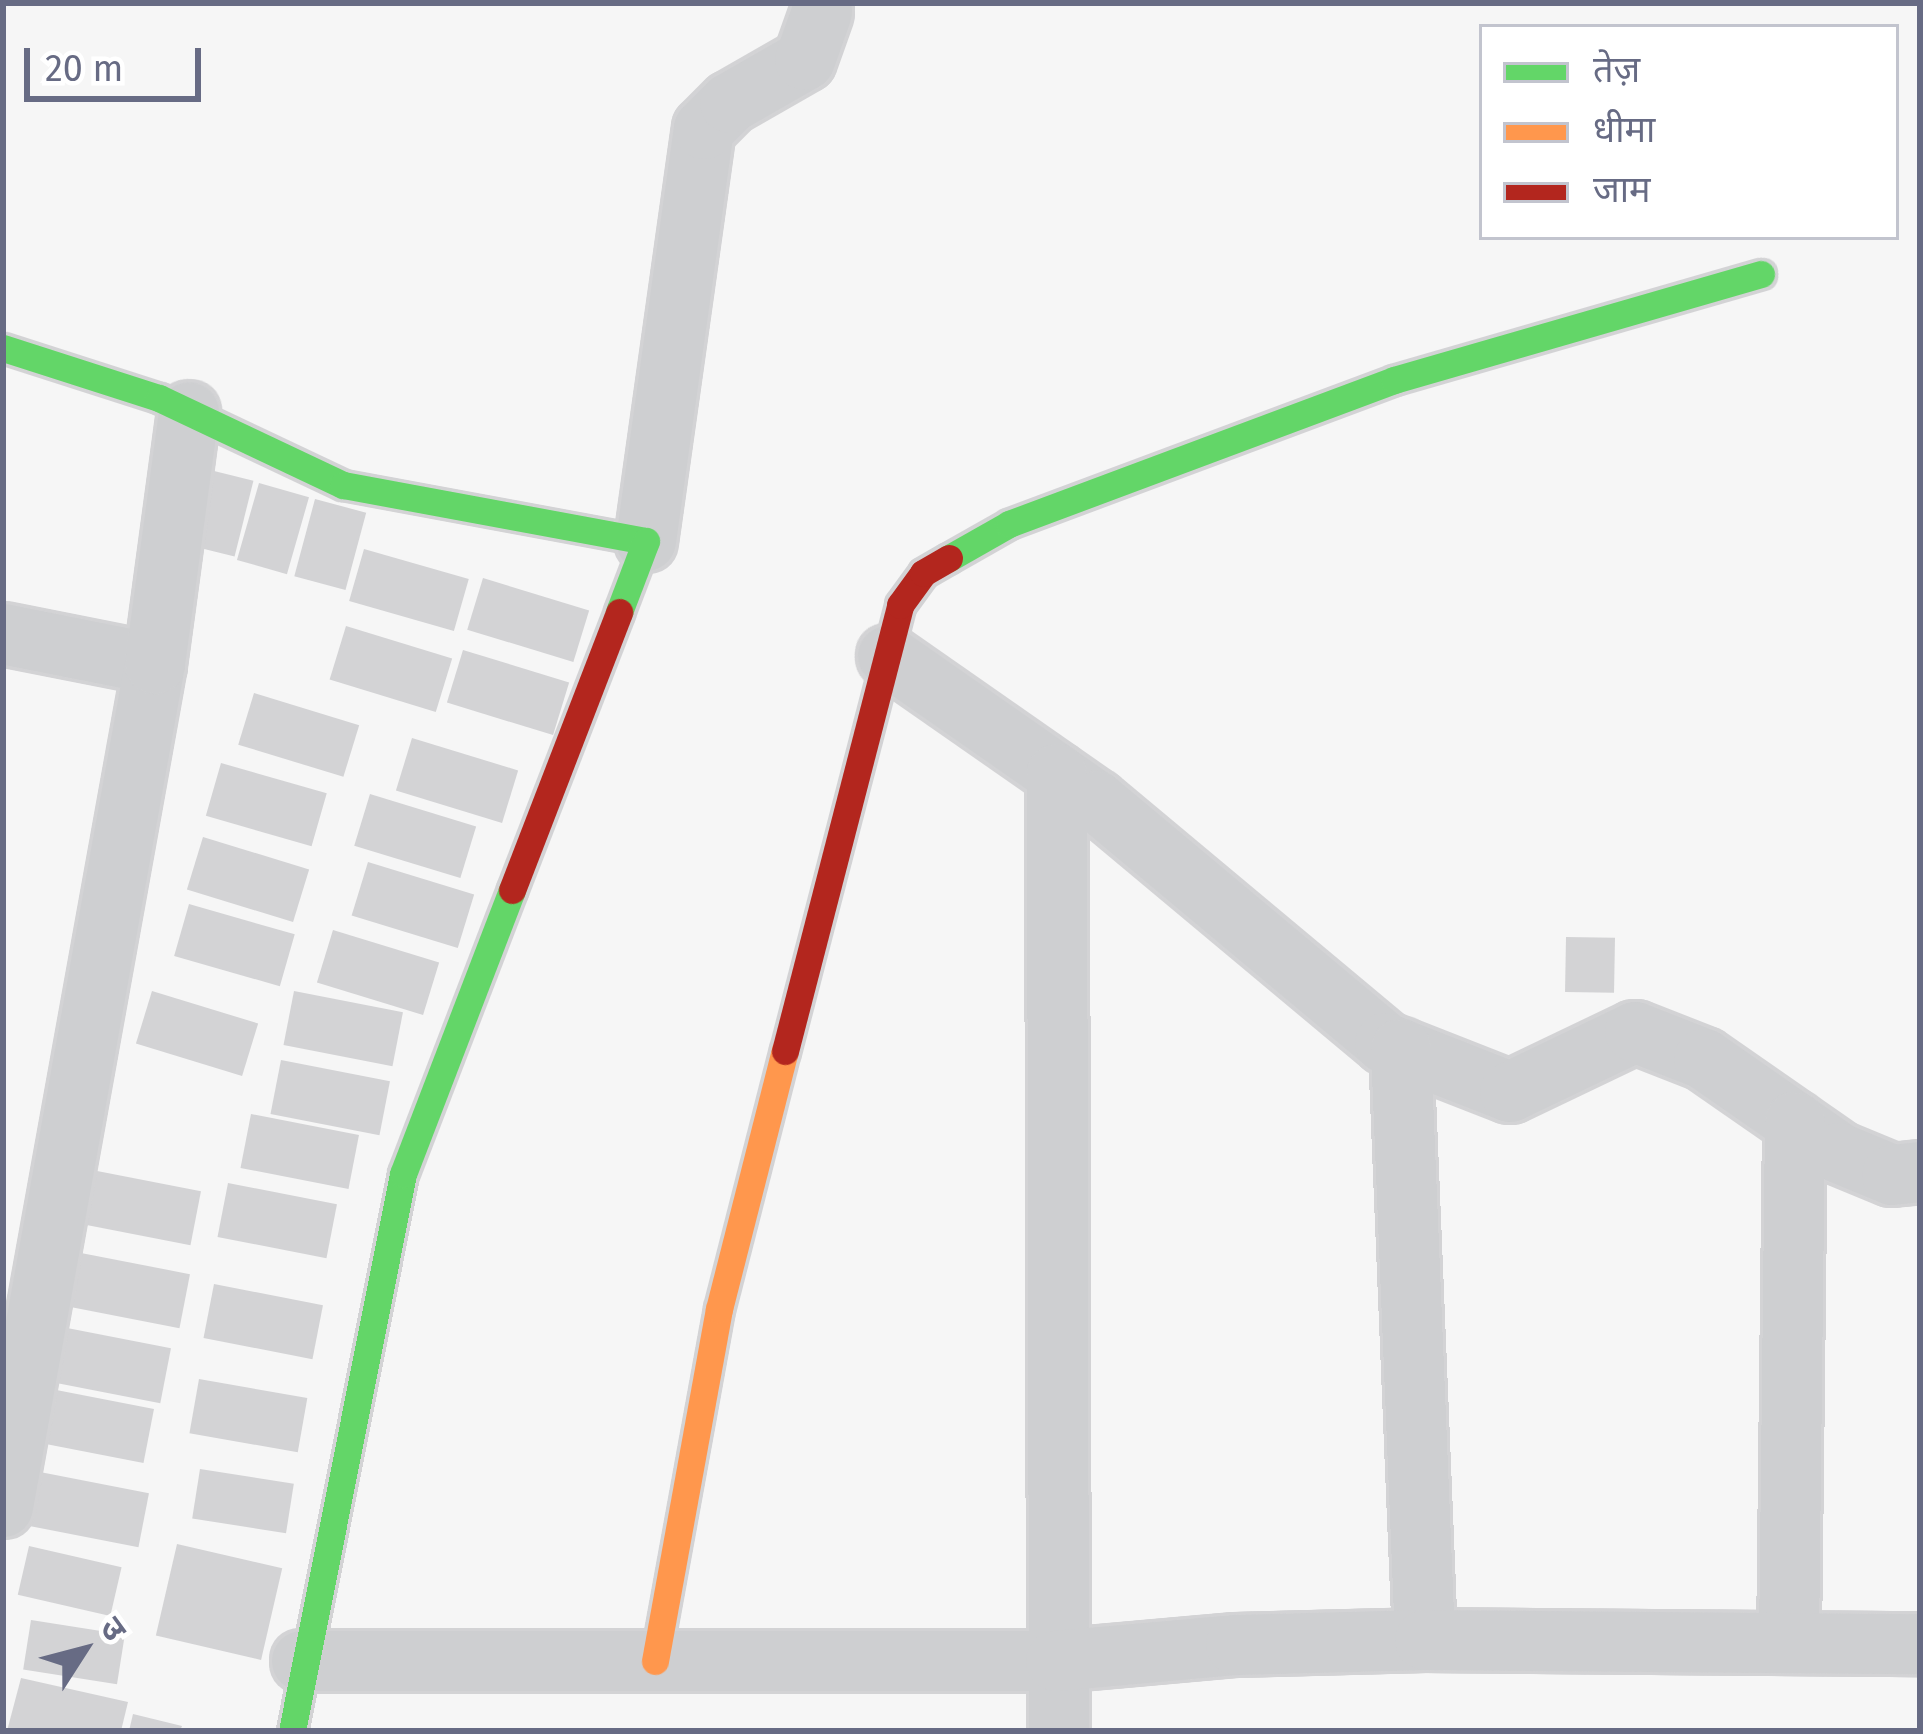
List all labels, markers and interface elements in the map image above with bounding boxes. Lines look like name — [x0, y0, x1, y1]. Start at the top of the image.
scale bar — [30, 24, 207, 98]
legend — [1479, 24, 1899, 240]
text: 20 m — [45, 47, 123, 91]
text: तेज़ — [1593, 48, 1640, 92]
text: धीमा — [1593, 108, 1655, 152]
text: जाम — [1593, 168, 1651, 212]
north arrow — [24, 1590, 144, 1710]
text: उ — [91, 1609, 135, 1648]

